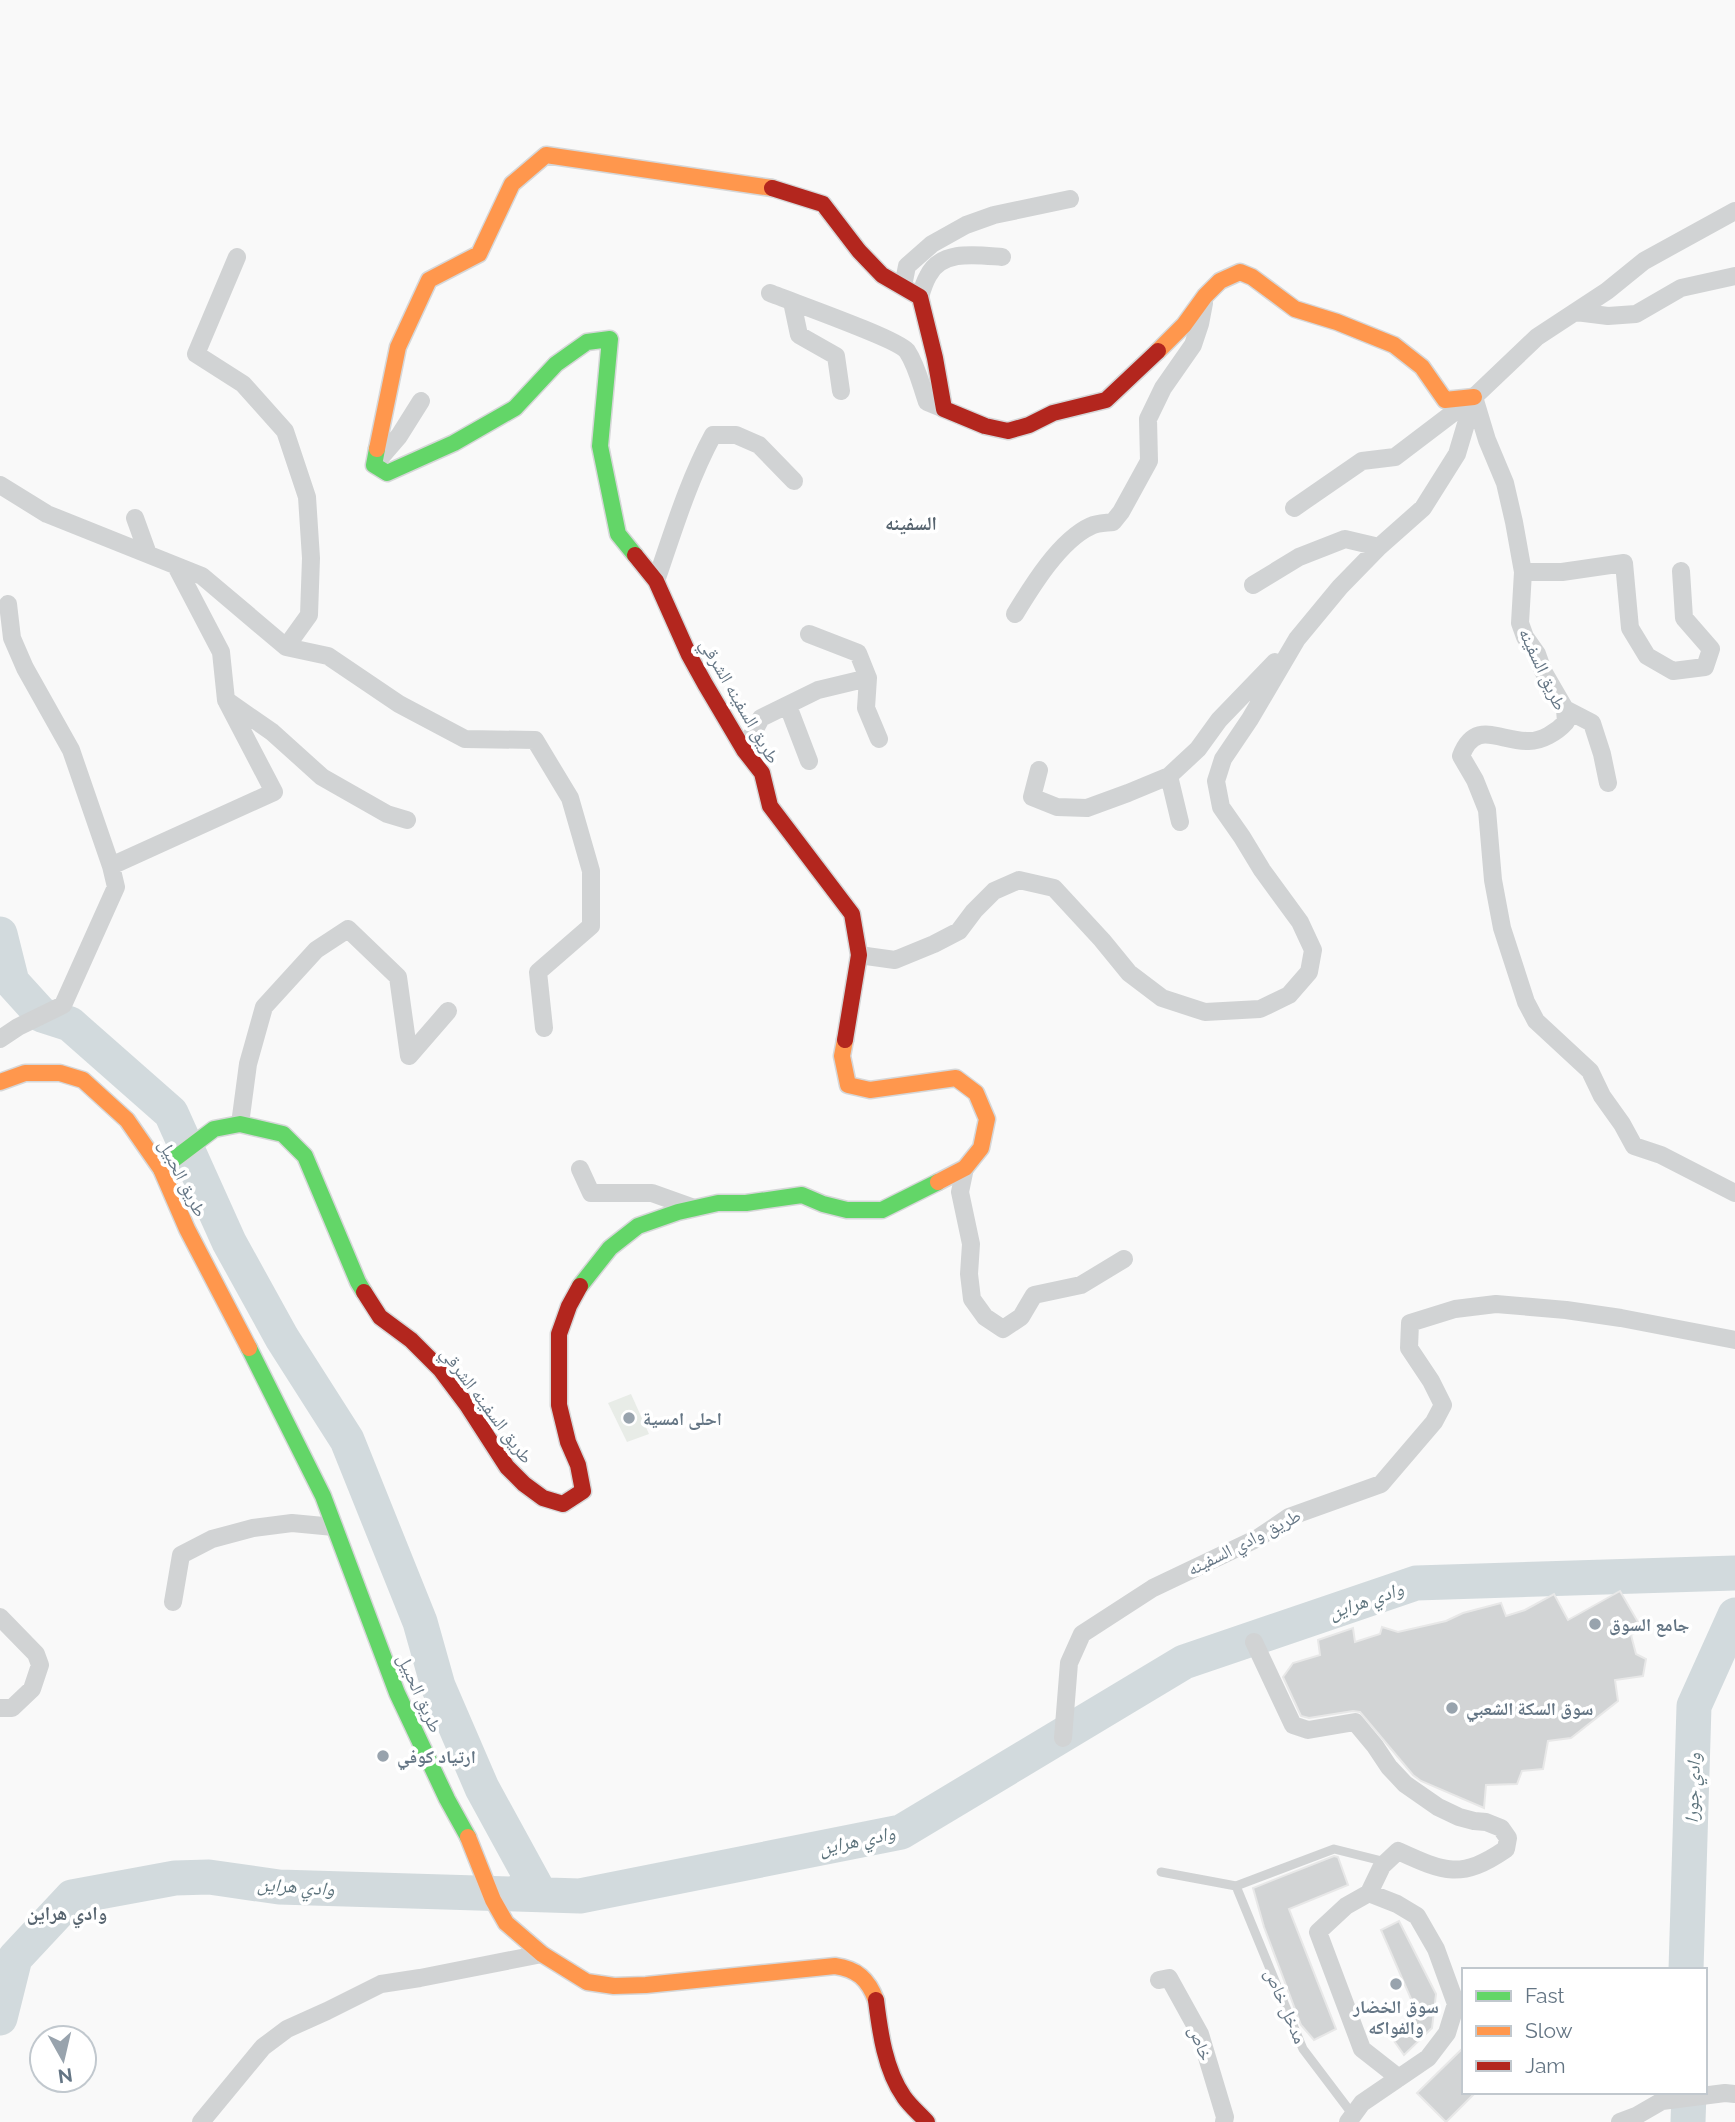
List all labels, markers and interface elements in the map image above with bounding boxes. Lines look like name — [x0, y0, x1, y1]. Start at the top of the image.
district label: السفينه — [885, 512, 937, 535]
street label: طريق السفينه — [1514, 625, 1571, 714]
street label: طريق السفينه الشرقي — [692, 635, 784, 769]
street label: طريق الحبيل — [154, 1136, 211, 1221]
street label: طريق السفينه الشرقي — [433, 1343, 538, 1470]
place label: احلى امسية — [643, 1408, 722, 1430]
marker: احلى امسية — [621, 1410, 637, 1426]
street label: طريق وادي السفينه — [1184, 1504, 1306, 1584]
water label: وادي هراين — [1326, 1577, 1408, 1628]
place label: جامع السوق — [1609, 1614, 1690, 1637]
marker: جامع السوق — [1587, 1616, 1603, 1632]
street label: طريق الحبيل — [392, 1650, 447, 1736]
place label: سوق السكة الشعبي — [1466, 1698, 1593, 1723]
marker: سوق السكة الشعبي — [1444, 1700, 1460, 1716]
place label: ارتياد كوفي — [397, 1746, 476, 1771]
marker: ارتياد كوفي — [375, 1748, 391, 1764]
water label: وادي جورا — [1680, 1752, 1709, 1824]
water label: وادي هراين — [817, 1821, 898, 1864]
water label: وادي هراين — [256, 1872, 335, 1904]
district label: وادي هراين — [27, 1902, 107, 1929]
street label: مدخل خاص — [1260, 1965, 1311, 2047]
legend — [1462, 1968, 1707, 2094]
marker: سوق الخضار والفواكه — [1388, 1976, 1404, 1992]
text: Fast — [1525, 1983, 1565, 2008]
place label: سوق الخضار والفواكه — [1352, 1996, 1439, 2038]
text: Slow — [1525, 2018, 1573, 2043]
street label: خاص — [1184, 2023, 1217, 2064]
north arrow — [28, 2024, 98, 2094]
text: Jam — [1525, 2053, 1566, 2078]
text: N — [57, 2064, 74, 2088]

